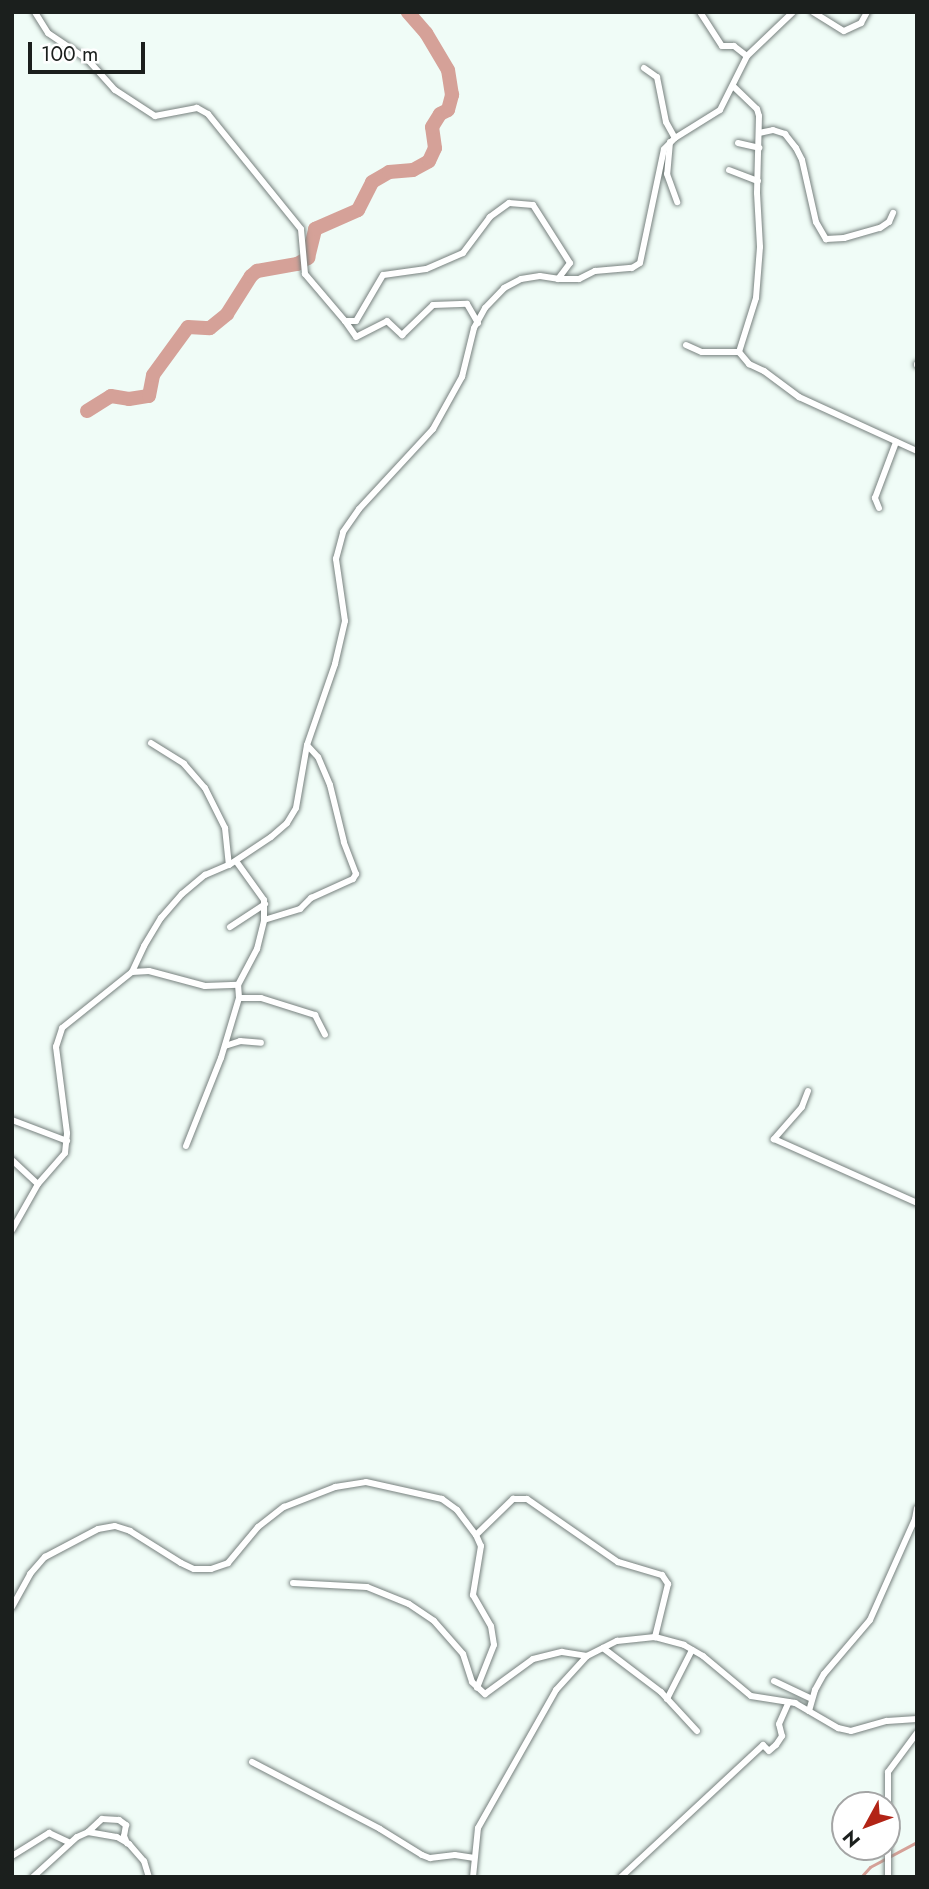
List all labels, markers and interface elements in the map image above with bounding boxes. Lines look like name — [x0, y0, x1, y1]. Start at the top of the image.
scale bar — [32, 28, 149, 72]
text: 100 m — [41, 39, 98, 69]
north arrow — [831, 1791, 901, 1861]
text: N — [836, 1824, 866, 1853]

